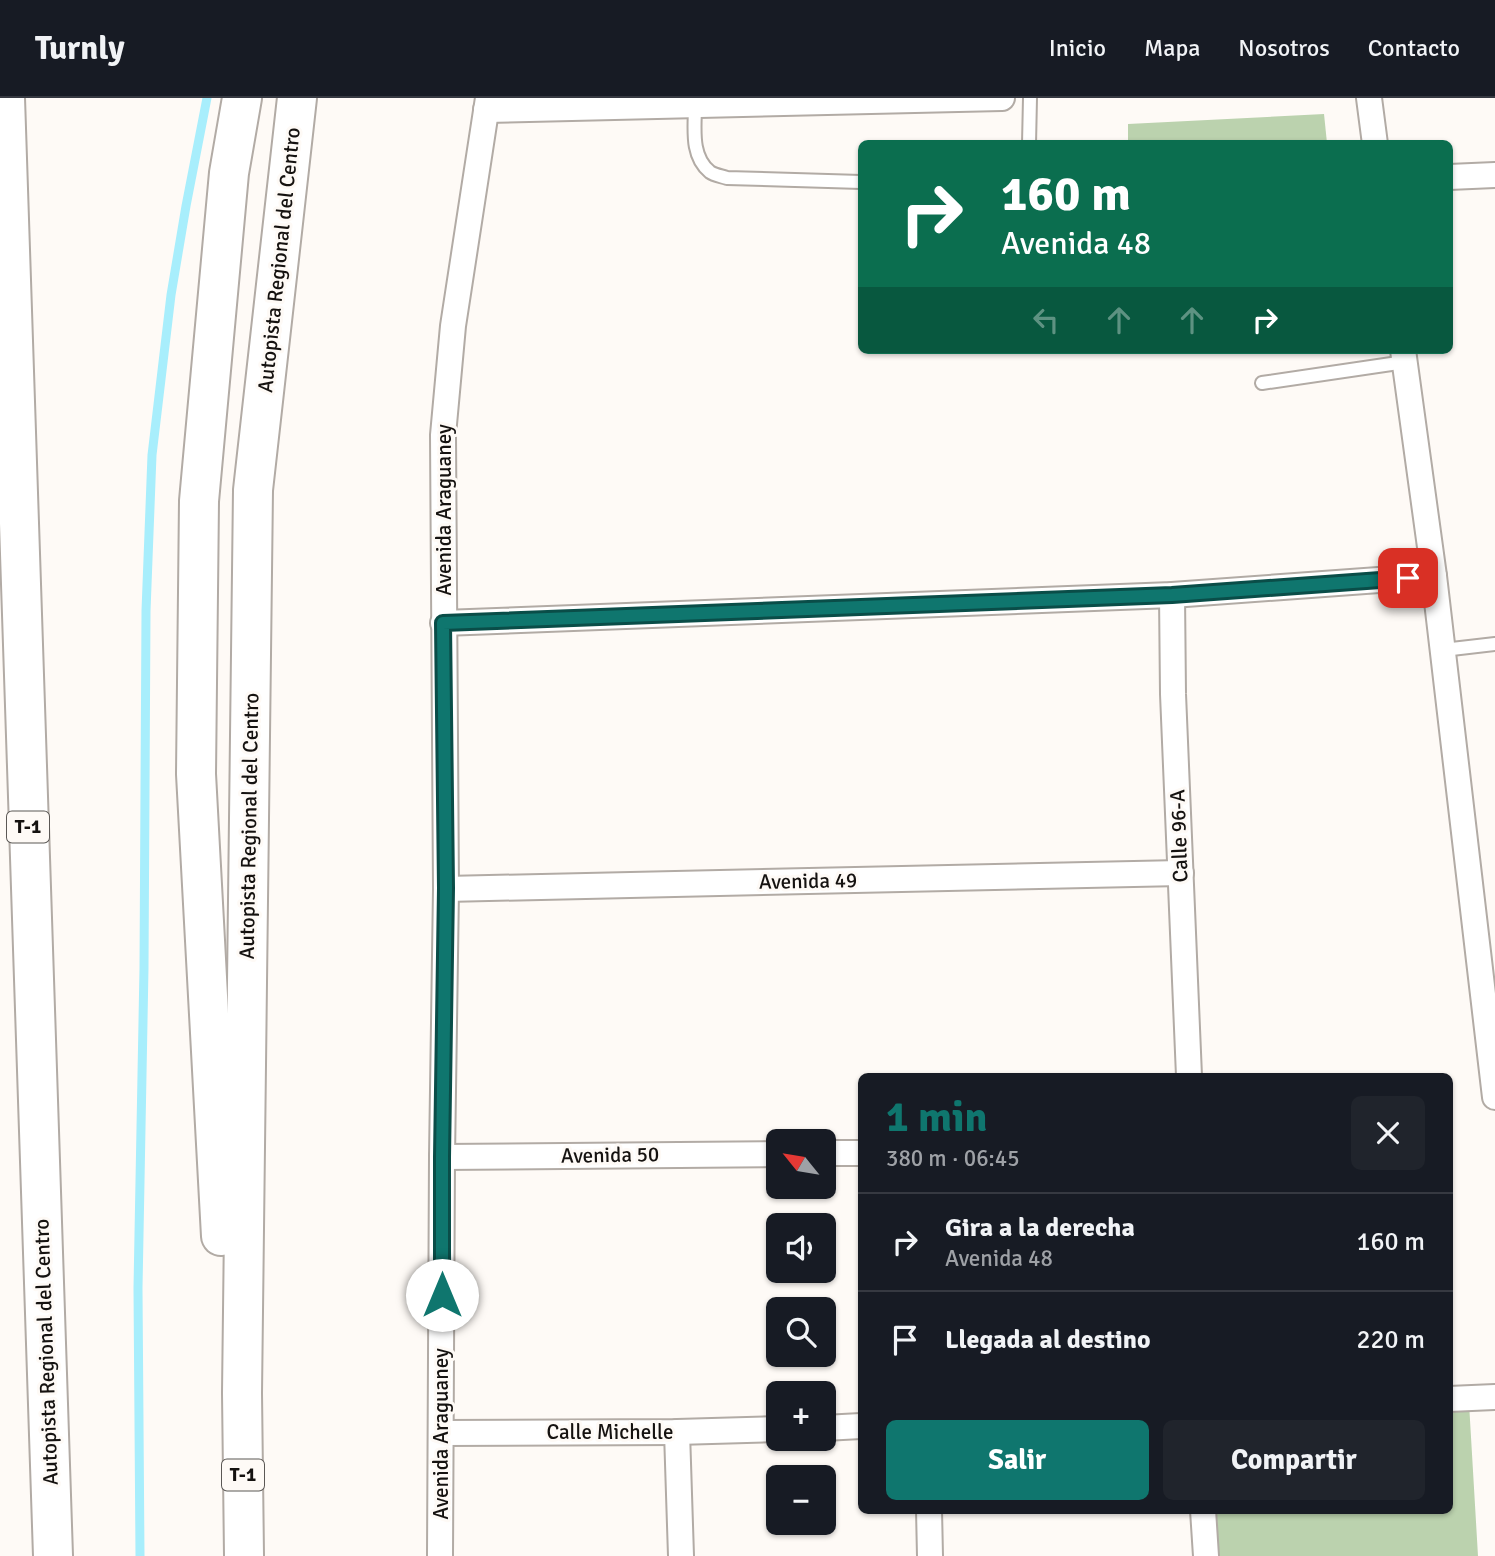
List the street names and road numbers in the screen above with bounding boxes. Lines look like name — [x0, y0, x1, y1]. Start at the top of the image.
street label: Autopista Regional del Centro — [252, 126, 306, 394]
street label: Avenida Araguaney — [431, 424, 457, 596]
street label: Autopista Regional del Centro — [234, 692, 264, 960]
street label: Calle 96-A — [1164, 789, 1194, 883]
road number: T-1 — [7, 812, 49, 842]
street label: Avenida 49 — [759, 867, 857, 895]
street label: Avenida 50 — [561, 1141, 659, 1169]
street label: Autopista Regional del Centro — [28, 1218, 64, 1486]
street label: Avenida Araguaney — [428, 1348, 454, 1520]
street label: Calle Michelle — [546, 1419, 674, 1445]
road number: T-1 — [222, 1460, 264, 1490]

